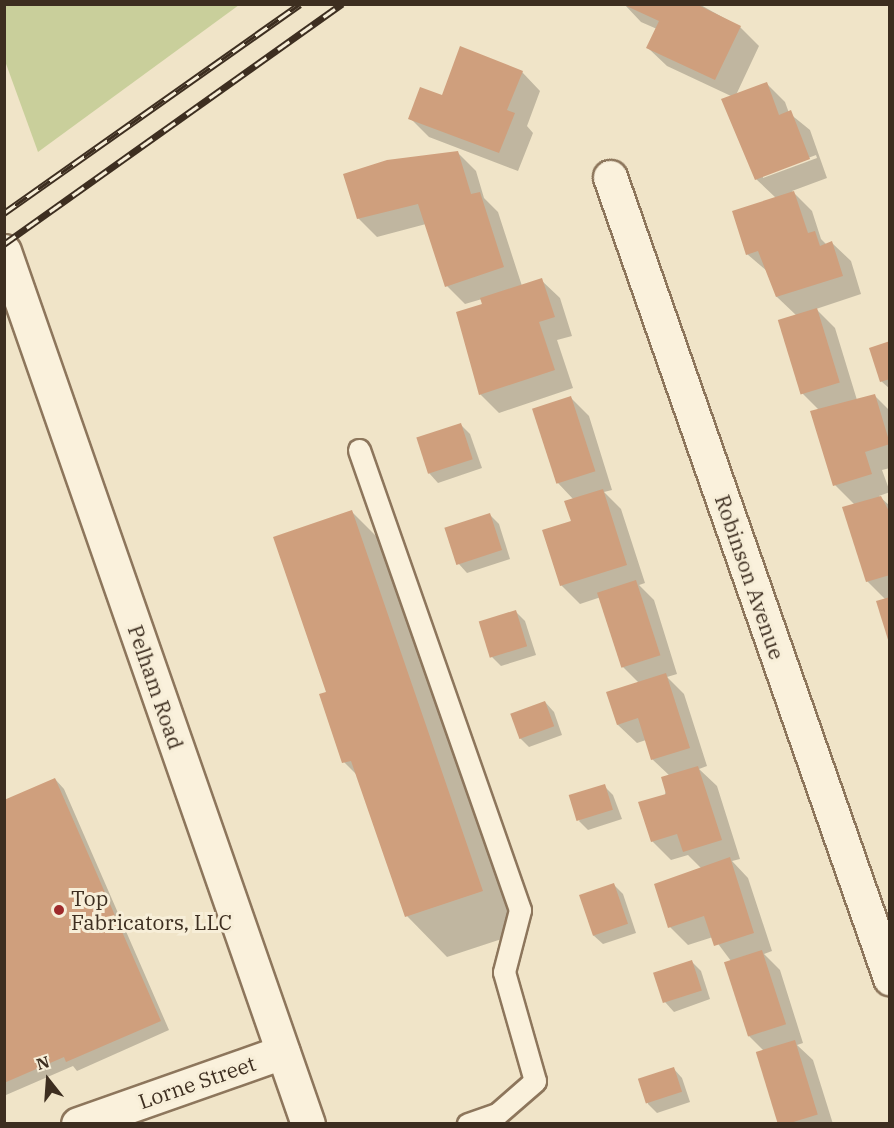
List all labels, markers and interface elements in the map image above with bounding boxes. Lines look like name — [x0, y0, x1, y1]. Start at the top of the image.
street label: Robinson Avenue — [710, 491, 790, 663]
street label: Pelham Road — [123, 622, 189, 752]
place label: Top Fabricators, LLC — [71, 885, 232, 935]
marker: Top Fabricators, LLC — [52, 903, 66, 917]
north arrow — [18, 1050, 78, 1110]
street label: Lorne Street — [135, 1050, 259, 1114]
text: N — [34, 1051, 52, 1074]

